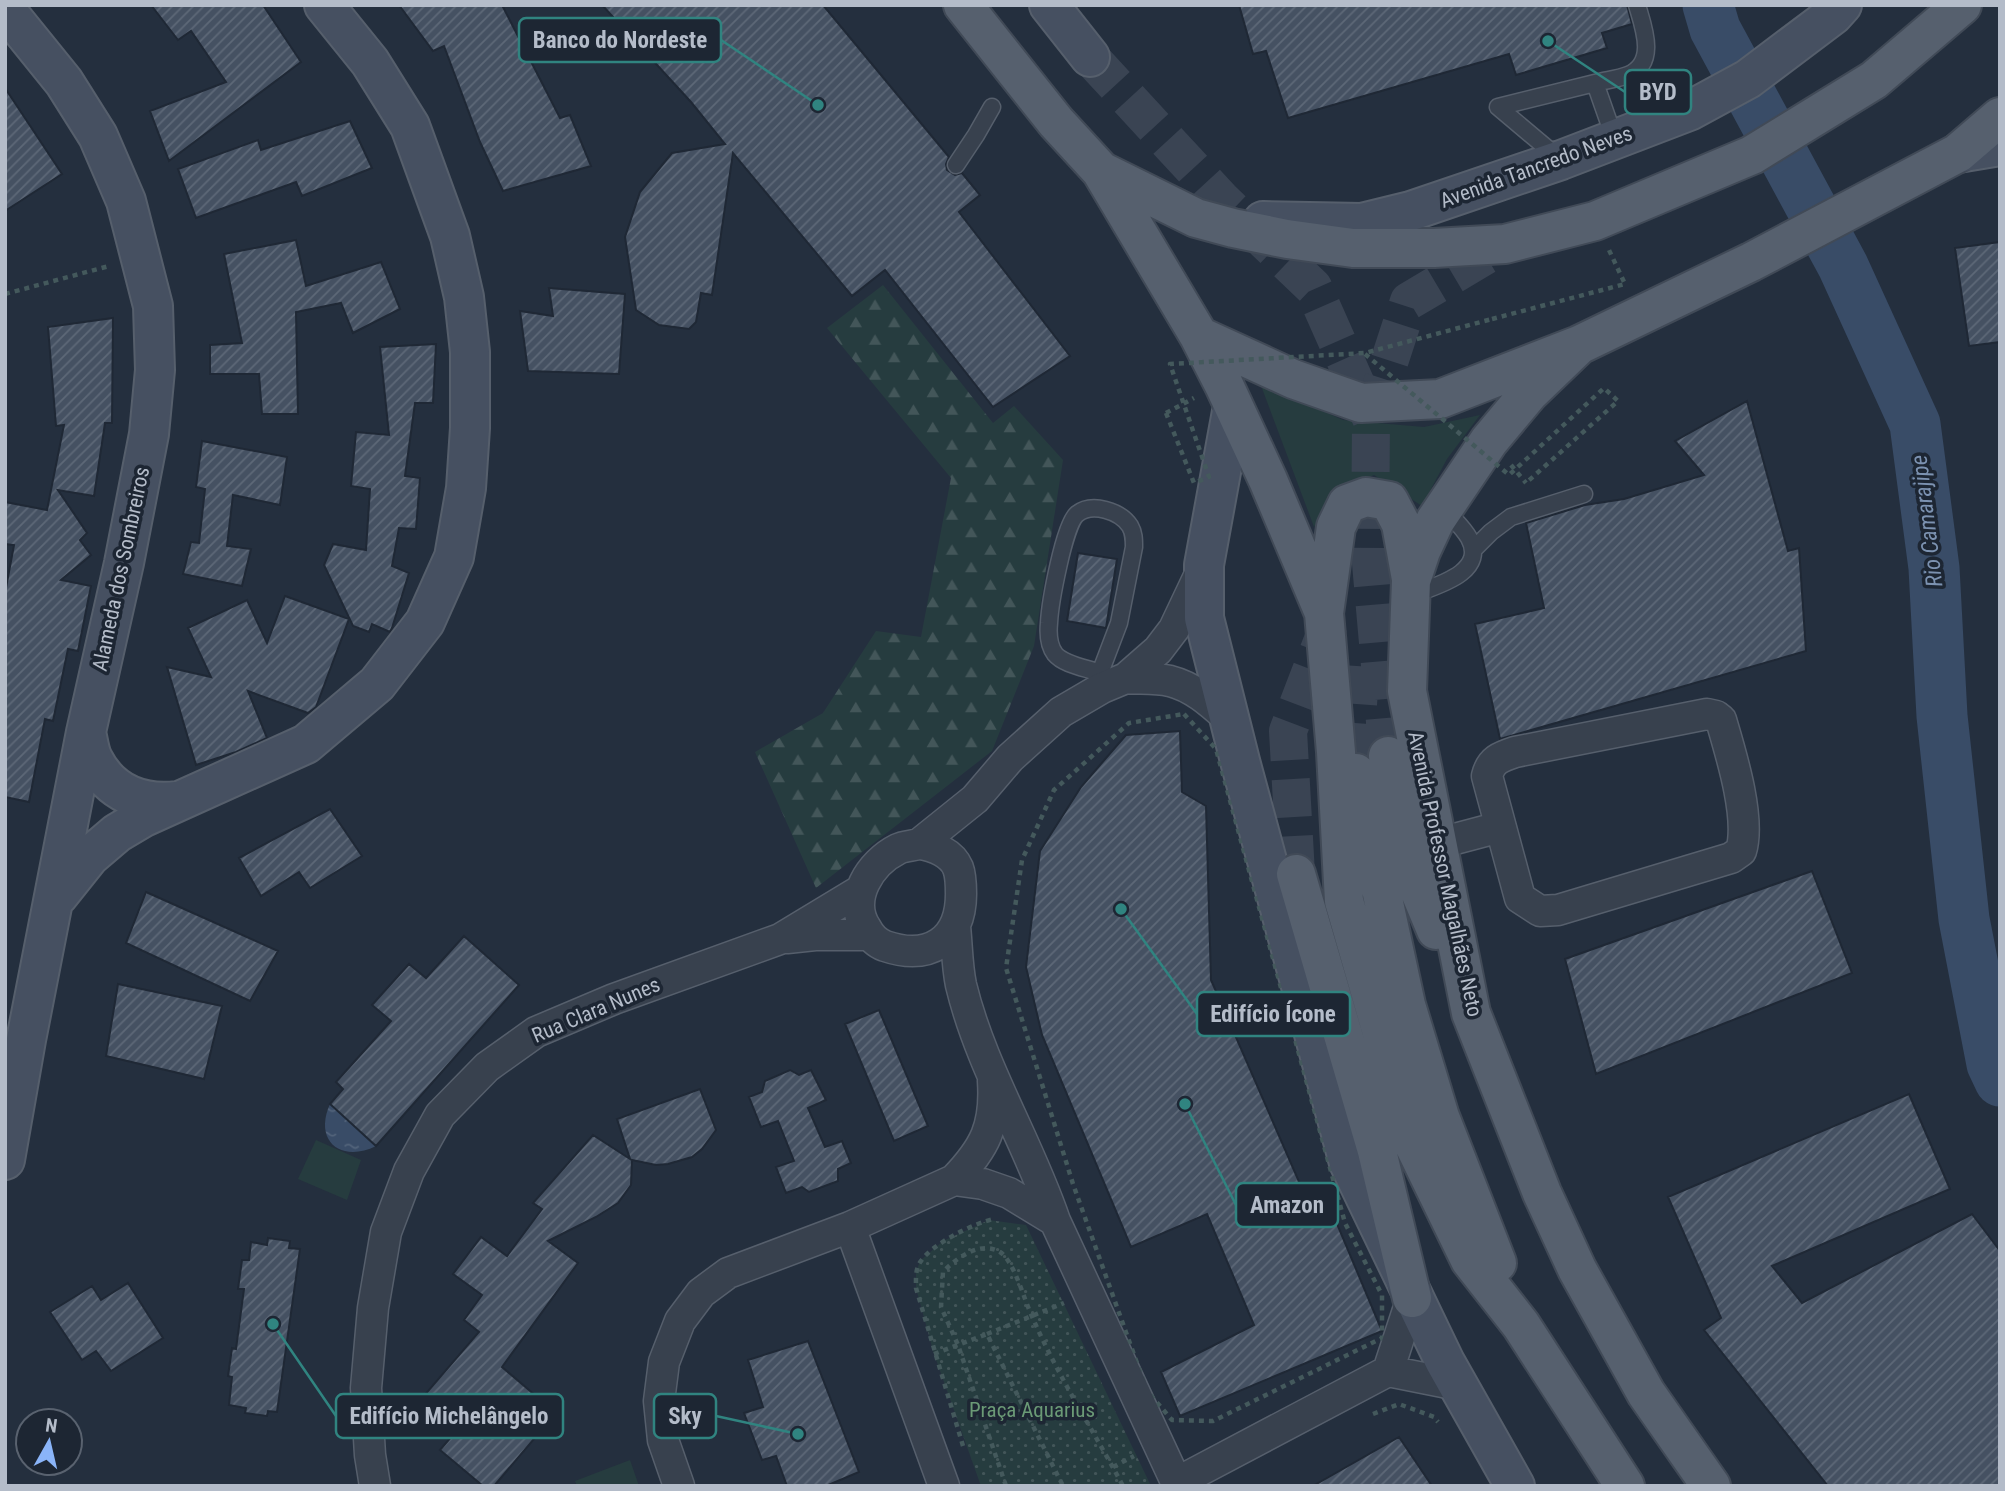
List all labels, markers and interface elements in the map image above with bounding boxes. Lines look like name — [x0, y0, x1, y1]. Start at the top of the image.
callout: Banco do Nordeste — [519, 18, 721, 62]
text: Banco do Nordeste — [533, 27, 707, 54]
callout: BYD — [1625, 70, 1691, 114]
text: BYD — [1639, 79, 1677, 106]
street label: Avenida Tancredo Neves — [1437, 121, 1635, 213]
water label: Rio Camarajipe — [1906, 453, 1948, 589]
street label: Alameda dos Sombreiros — [88, 465, 154, 673]
street label: Avenida Professor Magalhães Neto — [1403, 729, 1487, 1019]
street label: Rua Clara Nunes — [528, 972, 664, 1048]
callout: Edifício Ícone — [1197, 992, 1350, 1036]
text: Edifício Ícone — [1210, 1000, 1336, 1028]
callout: Amazon — [1236, 1183, 1338, 1227]
text: Amazon — [1250, 1192, 1324, 1219]
callout: Edifício Michelângelo — [336, 1394, 563, 1438]
callout: Sky — [654, 1394, 716, 1438]
park label: Praça Aquarius — [969, 1398, 1095, 1422]
text: Edifício Michelângelo — [350, 1403, 548, 1430]
text: Sky — [668, 1403, 703, 1430]
north arrow — [14, 1407, 84, 1477]
text: N — [44, 1413, 59, 1438]

